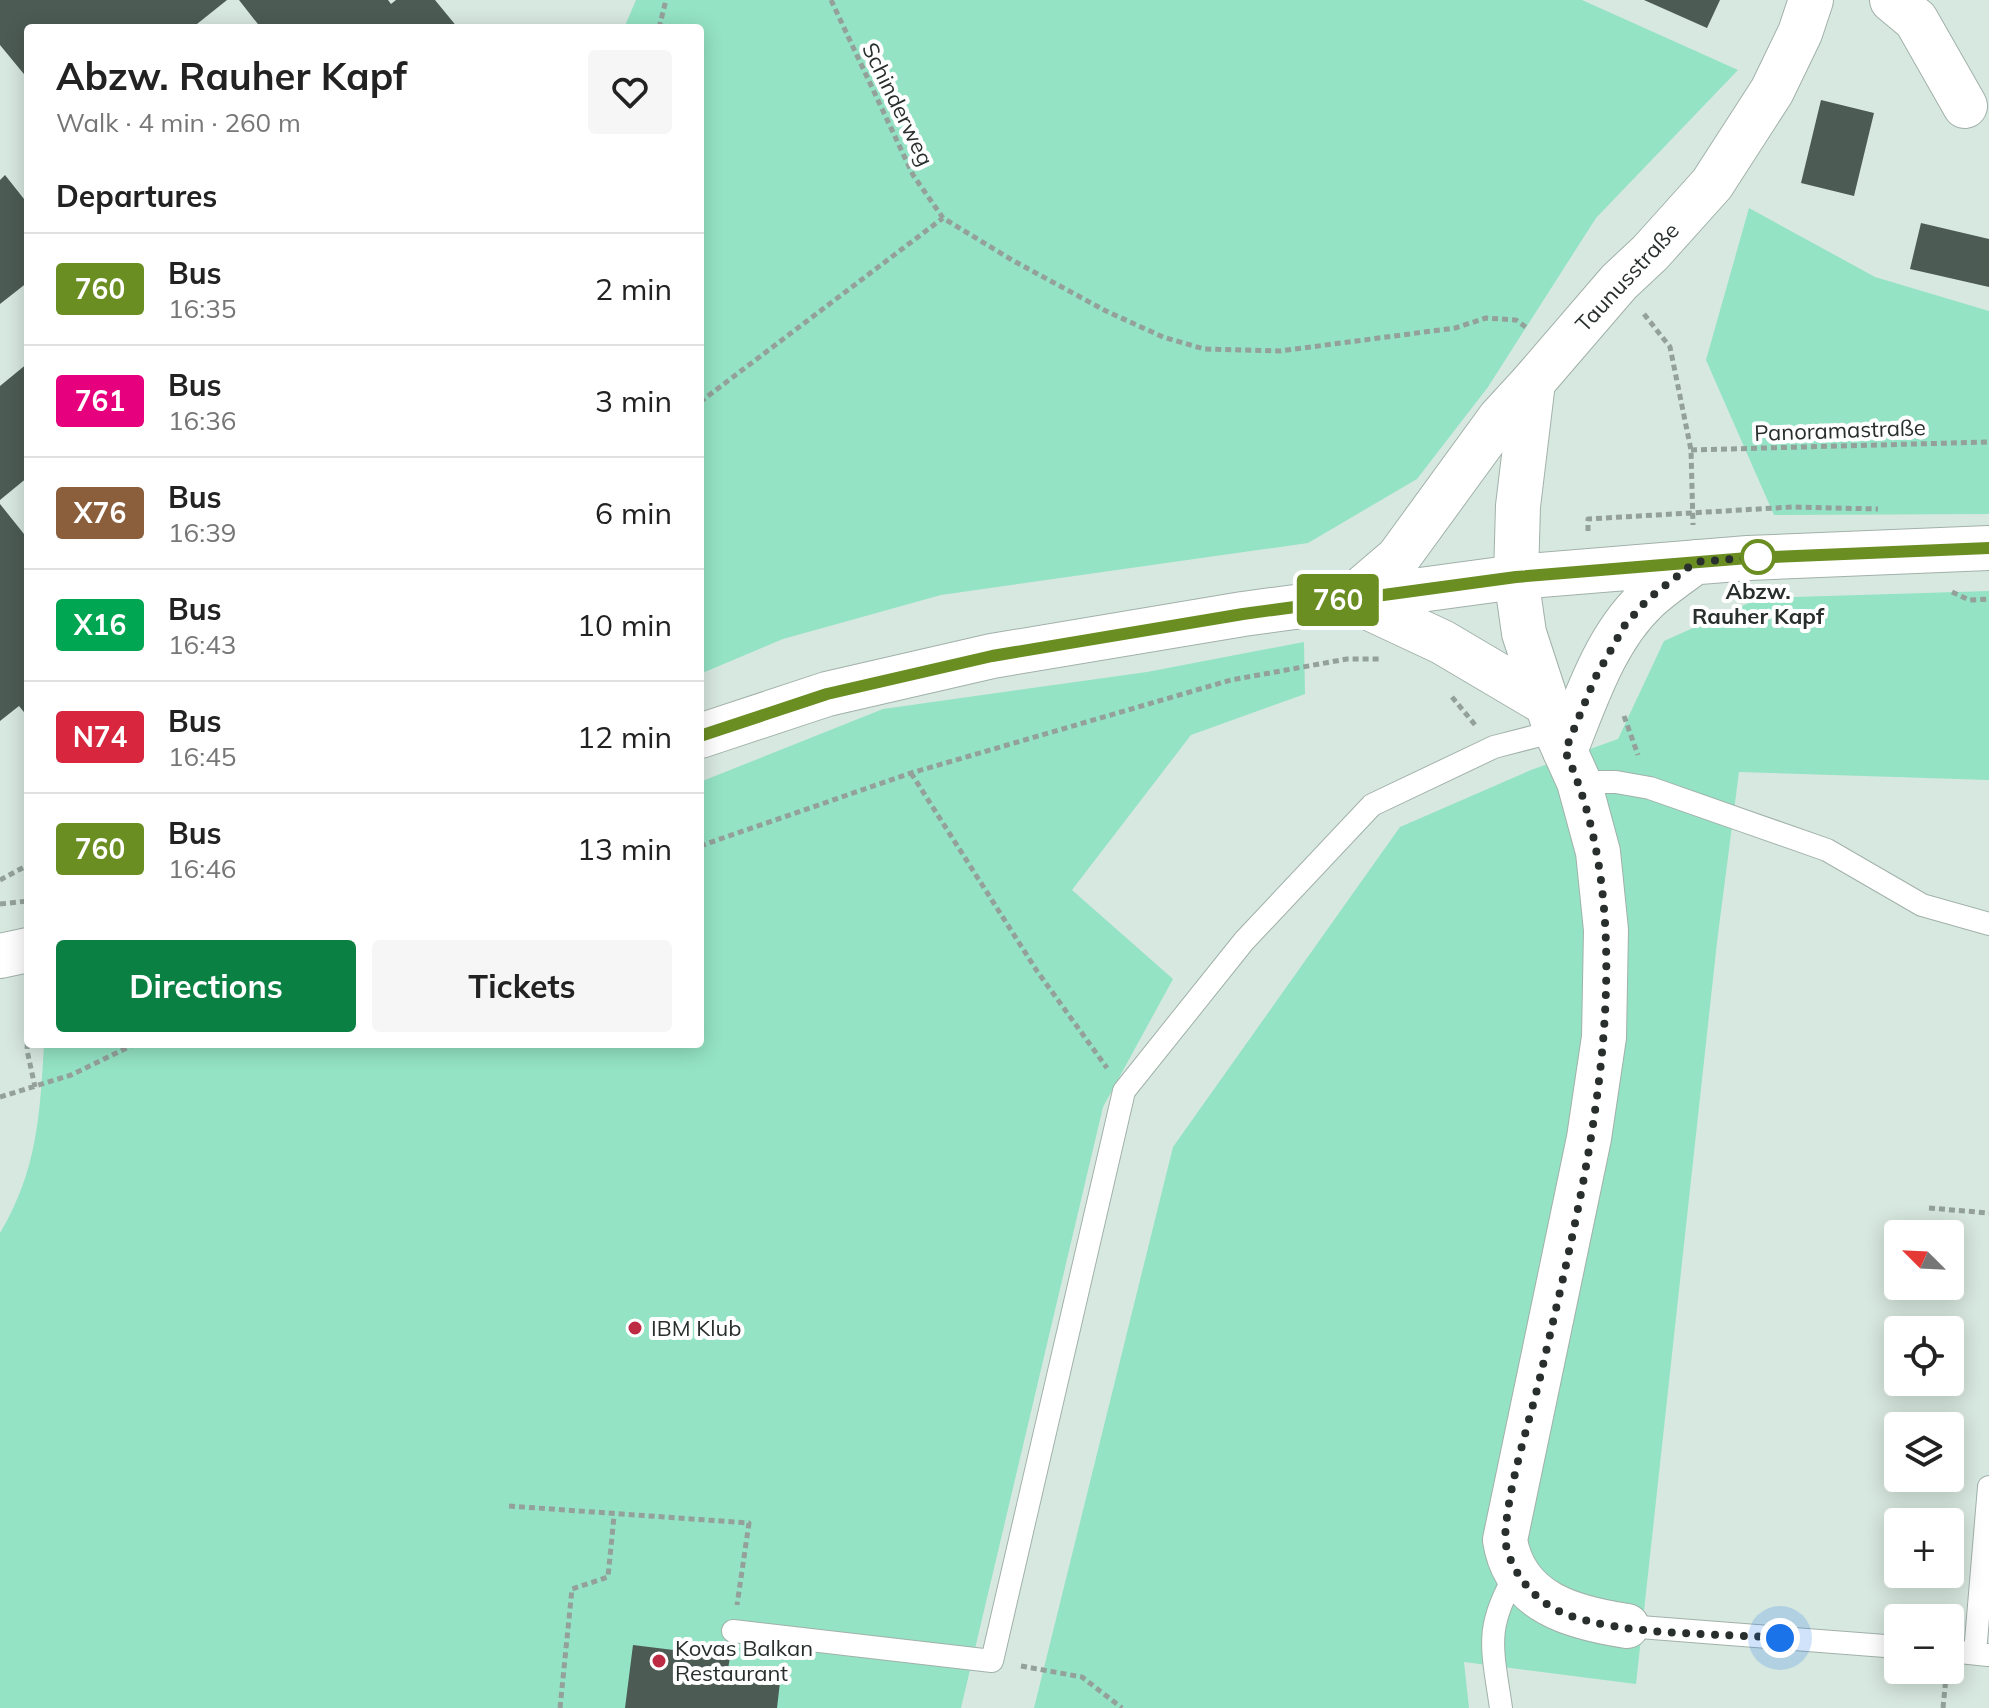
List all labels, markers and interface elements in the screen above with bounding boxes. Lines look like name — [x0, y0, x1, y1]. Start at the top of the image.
street label: Schinderweg — [856, 38, 940, 170]
button: heart — [588, 50, 672, 134]
text: Abzw. Rauher Kapf — [56, 52, 407, 100]
text: Walk · 4 min · 260 m — [56, 106, 301, 139]
text: Departures — [56, 177, 217, 215]
street label: Taunusstraße — [1569, 216, 1685, 338]
text: Bus — [168, 254, 222, 292]
text: 2 min — [595, 270, 672, 308]
text: 760 — [75, 271, 125, 306]
text: 16:35 — [168, 292, 236, 325]
text: Bus — [168, 366, 222, 404]
text: 3 min — [595, 382, 672, 420]
text: 761 — [75, 383, 125, 418]
text: 16:36 — [168, 404, 236, 437]
street label: Panoramastraße — [1754, 413, 1926, 447]
text: Bus — [168, 478, 222, 516]
text: 6 min — [595, 494, 672, 532]
text: X76 — [74, 495, 126, 530]
text: 16:39 — [168, 516, 236, 549]
marker: Abzw. Rauher Kapf — [1741, 540, 1775, 574]
line badge: 760 — [1292, 574, 1384, 626]
place label: Abzw. Rauher Kapf — [1692, 577, 1825, 630]
text: 760 — [1313, 582, 1363, 617]
text: Bus — [168, 590, 222, 628]
text: 10 min — [577, 606, 672, 644]
text: X16 — [74, 607, 126, 642]
text: 16:43 — [168, 628, 236, 661]
text: Bus — [168, 702, 222, 740]
text: 12 min — [577, 718, 672, 756]
text: N74 — [73, 719, 127, 754]
text: 16:45 — [168, 740, 236, 773]
text: Bus — [168, 814, 222, 852]
text: 13 min — [577, 830, 672, 868]
text: 760 — [75, 831, 125, 866]
text: 16:46 — [168, 852, 236, 885]
button: Directions — [56, 940, 356, 1032]
button: Tickets — [372, 940, 672, 1032]
north arrow — [1884, 1220, 1964, 1300]
map controls — [1884, 1220, 1964, 1684]
place label: IBM Klub — [651, 1314, 741, 1342]
button: locate — [1884, 1316, 1964, 1396]
marker: IBM Klub — [626, 1319, 644, 1337]
button: layers — [1884, 1412, 1964, 1492]
button: + — [1884, 1508, 1964, 1588]
button: − — [1884, 1604, 1964, 1684]
your location — [1760, 1618, 1800, 1658]
place label: Kovas Balkan Restaurant — [675, 1634, 813, 1687]
marker: Kovas Balkan Restaurant — [650, 1652, 668, 1670]

